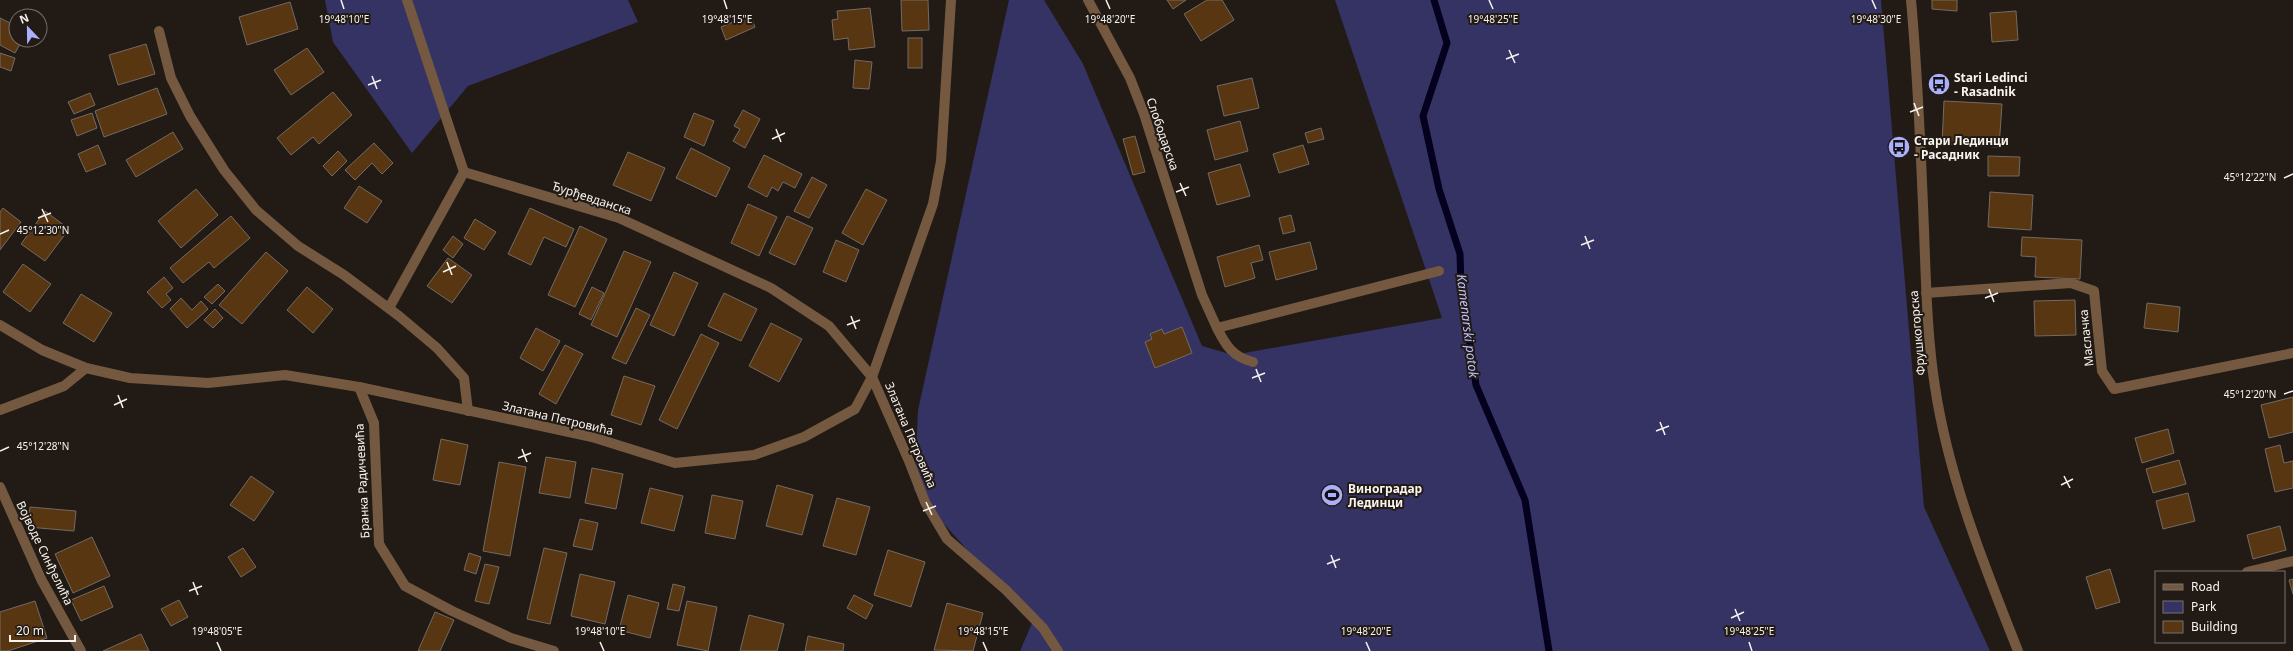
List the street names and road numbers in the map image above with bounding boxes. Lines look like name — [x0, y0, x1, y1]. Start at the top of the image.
street label: Слободарска — [1143, 95, 1183, 173]
street label: Ђурђевданска — [550, 177, 634, 219]
street label: Фрушкогорска — [1905, 290, 1929, 376]
street label: Маслачка — [2075, 309, 2097, 367]
street label: Златана Петровића — [881, 379, 941, 491]
street label: Златана Петровића — [501, 397, 615, 439]
street label: Бранка Радичевића — [351, 423, 373, 539]
street label: Војводе Синђелића — [12, 498, 78, 608]

